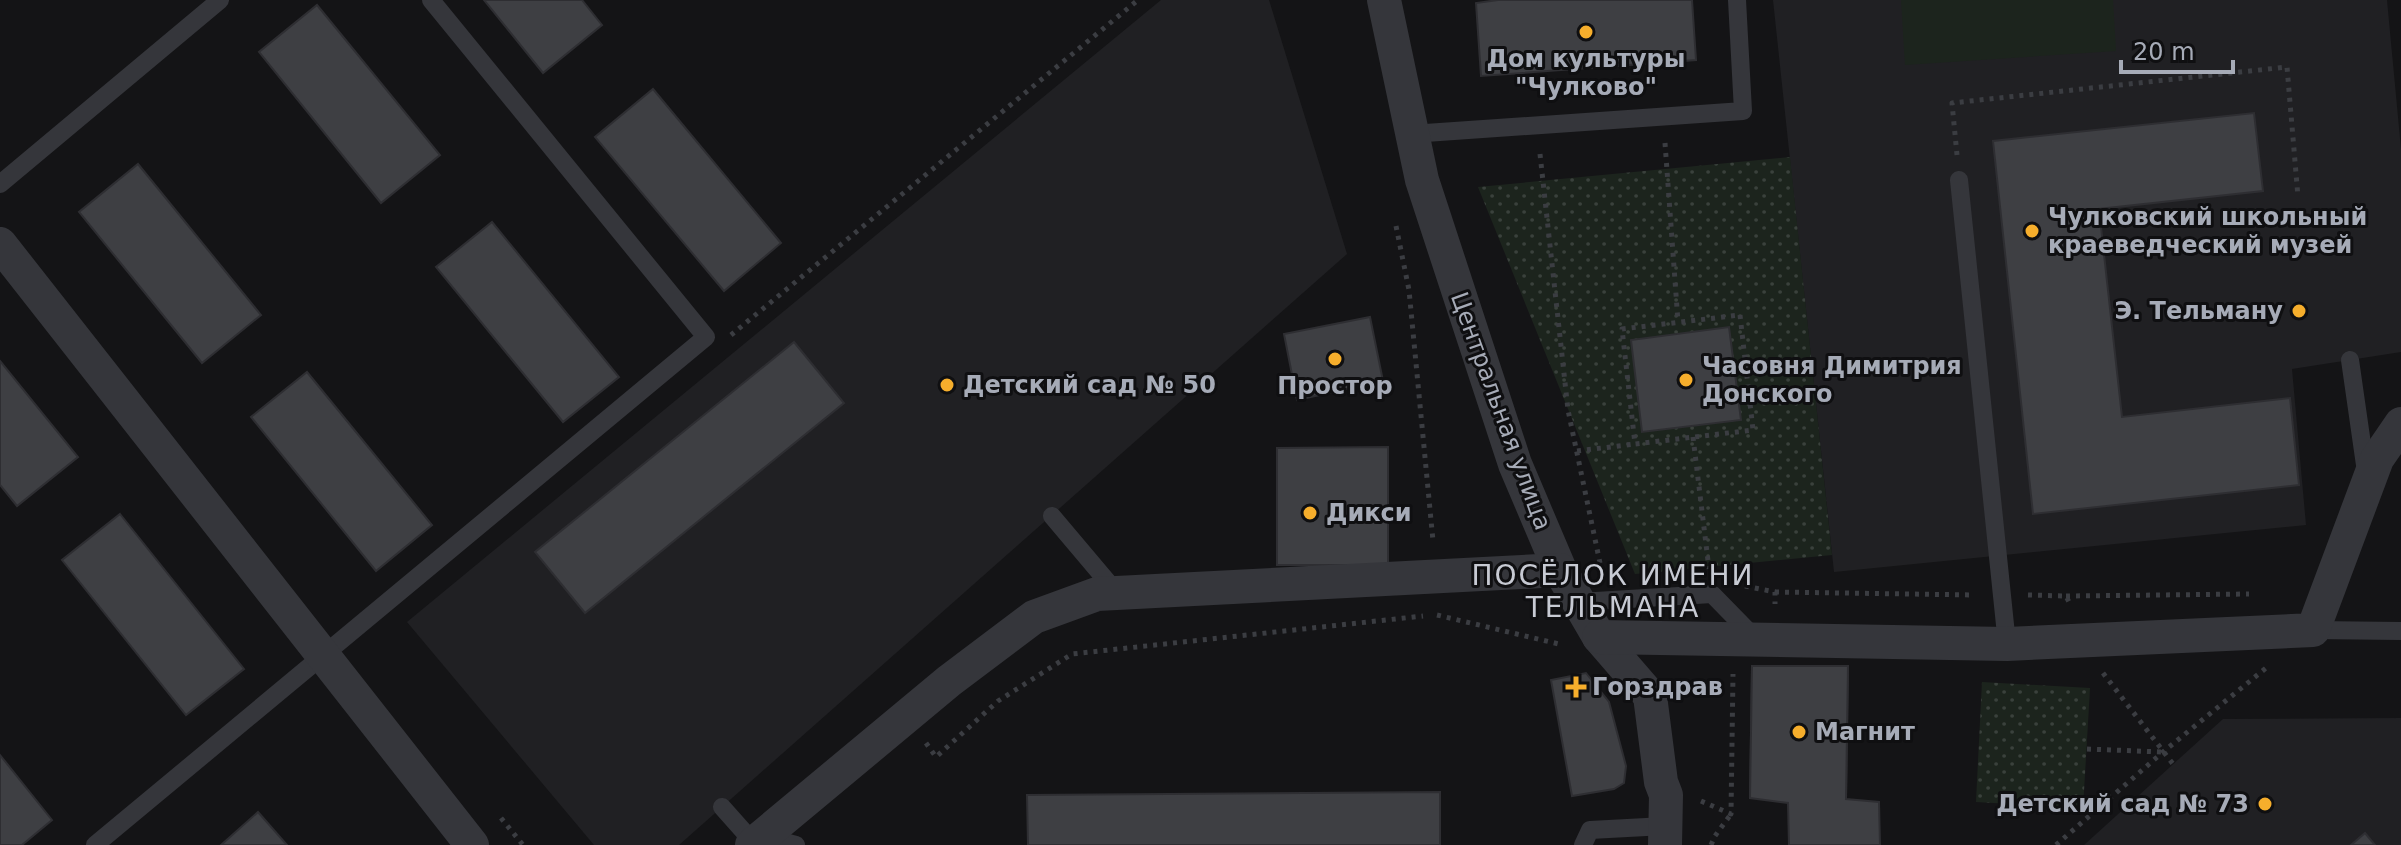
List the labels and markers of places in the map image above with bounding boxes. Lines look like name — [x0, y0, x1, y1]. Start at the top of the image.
marker: Дом культуры "Чулково" — [1577, 23, 1595, 41]
place label: Дом культуры "Чулково" — [1487, 45, 1685, 101]
place label: Чулковский школьный краеведческий музей — [2048, 203, 2367, 259]
marker: Чулковский школьный краеведческий музей — [2023, 222, 2041, 240]
place label: Э. Тельману — [2114, 297, 2283, 325]
marker: Э. Тельману — [2290, 302, 2308, 320]
marker: Простор — [1326, 350, 1344, 368]
place label: Часовня Димитрия Донского — [1702, 352, 1962, 408]
place label: Детский сад № 50 — [963, 371, 1216, 399]
marker: Часовня Димитрия Донского — [1677, 371, 1695, 389]
place label: Простор — [1277, 372, 1393, 400]
marker: Детский сад № 50 — [938, 376, 956, 394]
place label: Дикси — [1326, 499, 1412, 527]
marker: Дикси — [1301, 504, 1319, 522]
place label: Горздрав — [1592, 673, 1723, 701]
marker: Горздрав — [1567, 678, 1585, 696]
place label: Магнит — [1815, 718, 1915, 746]
marker: Магнит — [1790, 723, 1808, 741]
place label: Детский сад № 73 — [1996, 790, 2249, 818]
marker: Детский сад № 73 — [2256, 795, 2274, 813]

